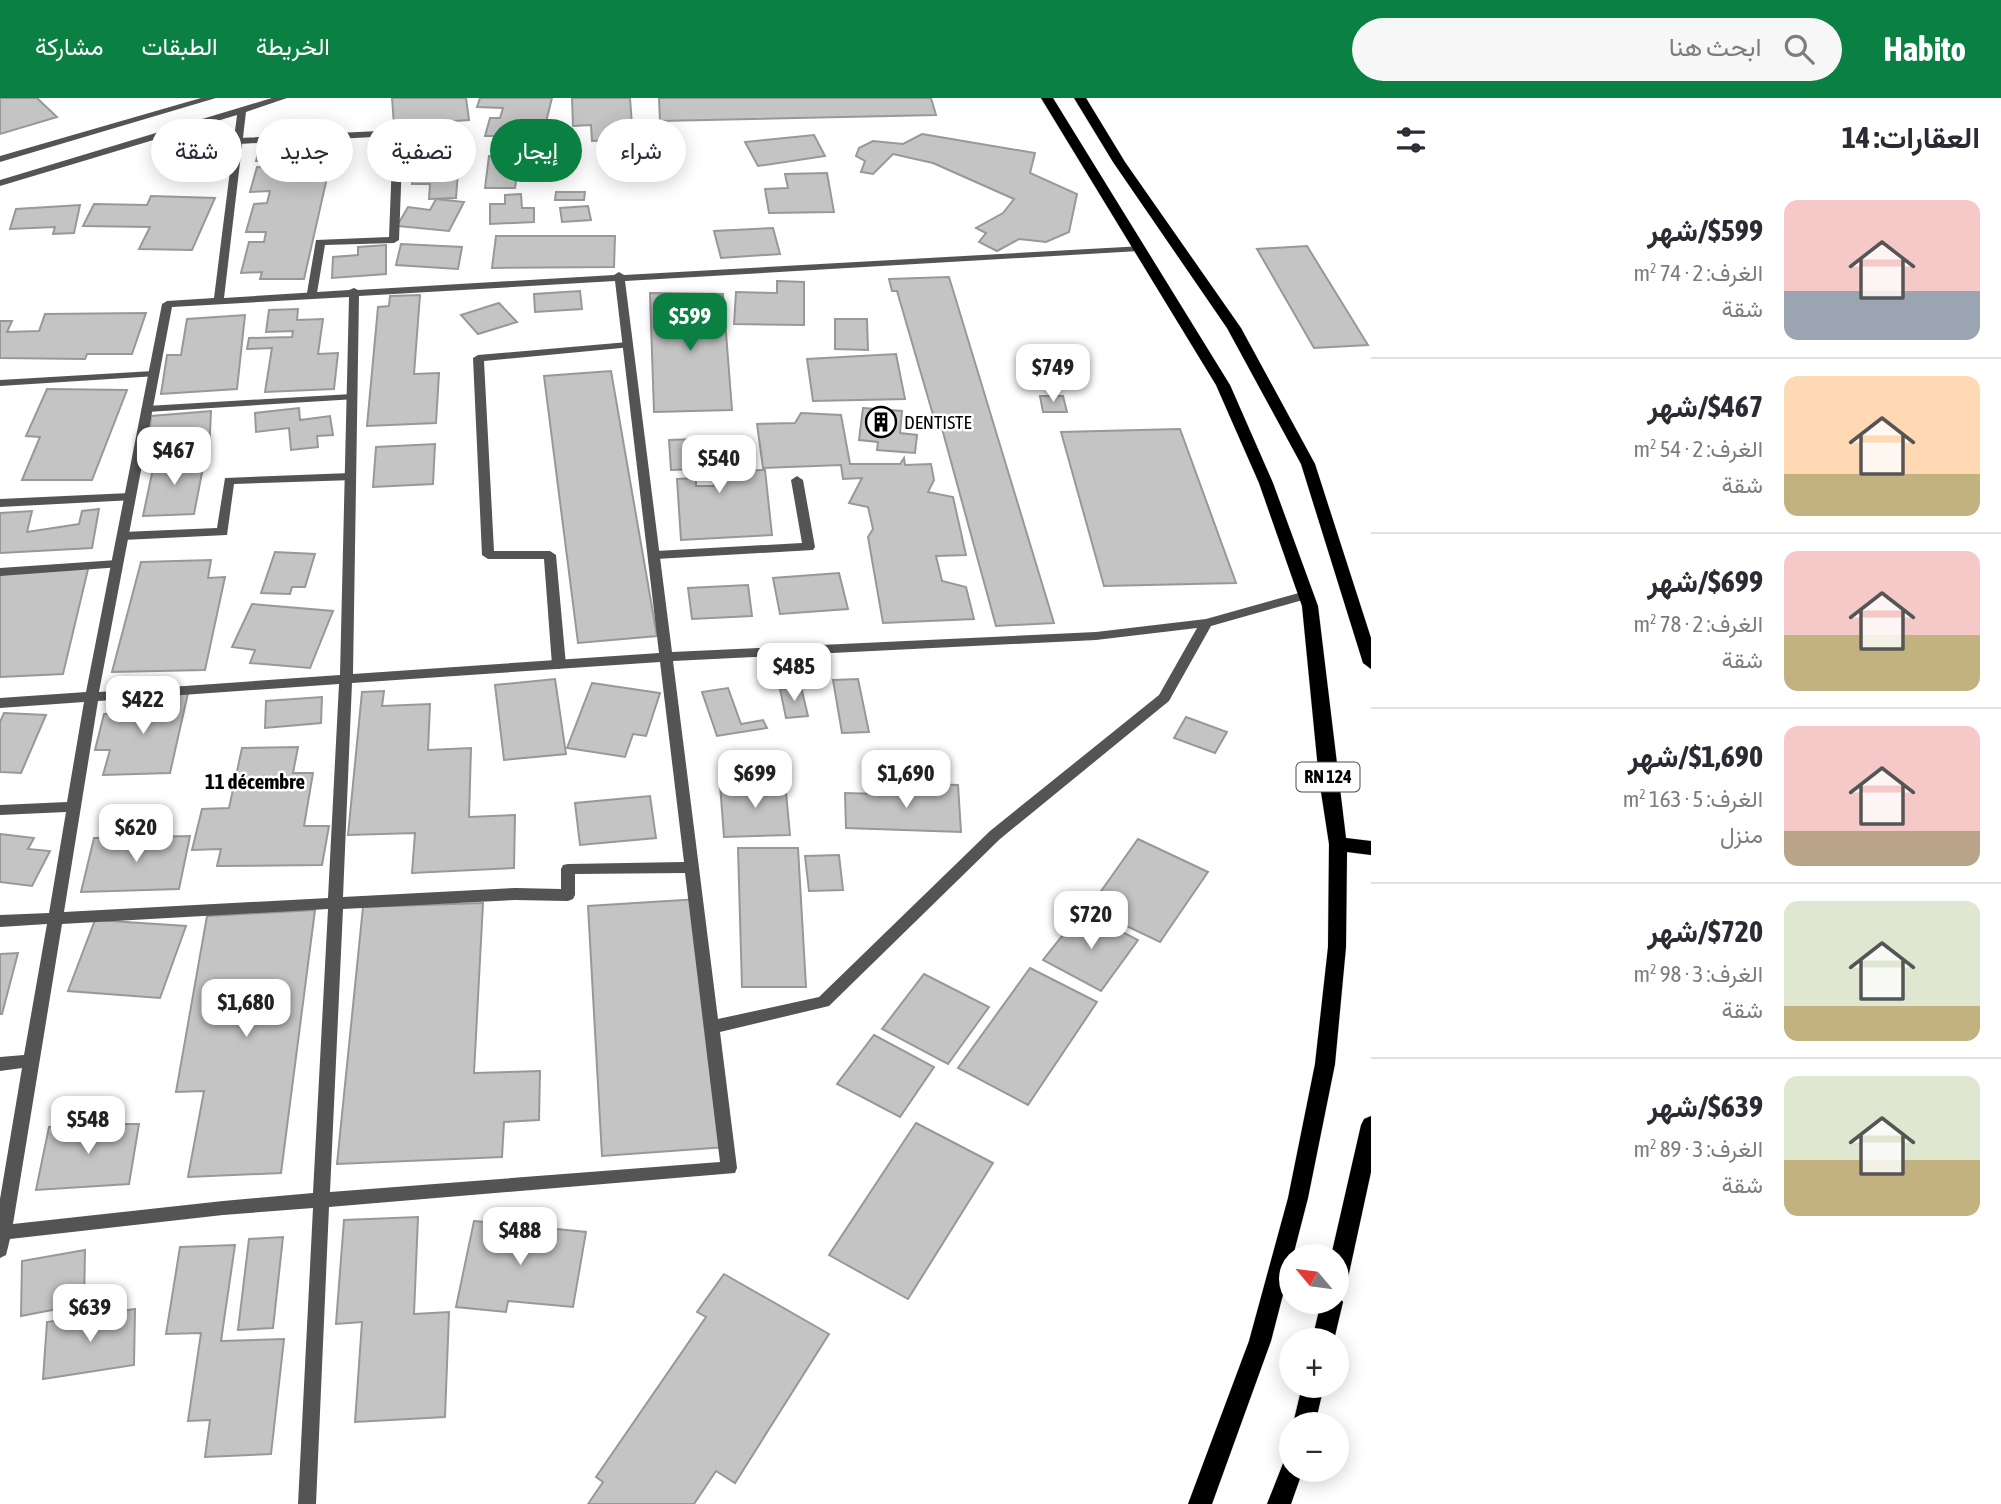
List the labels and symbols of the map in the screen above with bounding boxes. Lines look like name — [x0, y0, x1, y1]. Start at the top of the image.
pin: $599 — [649, 294, 731, 353]
pin: $749 — [1012, 344, 1094, 404]
building icon: DENTISTE — [864, 405, 898, 439]
place label: DENTISTE — [904, 411, 972, 433]
pin: $467 — [133, 428, 215, 487]
pin: $540 — [678, 436, 760, 495]
pin: $485 — [753, 644, 835, 703]
pin: $422 — [102, 676, 184, 736]
pin: $699 — [714, 750, 796, 810]
pin: $1,690 — [849, 750, 963, 810]
road number: RN 124 — [1296, 762, 1360, 792]
district label: 11 décembre — [205, 769, 305, 793]
pin: $620 — [95, 804, 177, 864]
pin: $720 — [1050, 892, 1132, 951]
pin: $1,680 — [189, 979, 303, 1039]
pin: $548 — [47, 1096, 129, 1156]
pin: $488 — [479, 1208, 561, 1267]
north arrow — [1279, 1244, 1349, 1314]
pin: $639 — [49, 1284, 131, 1344]

